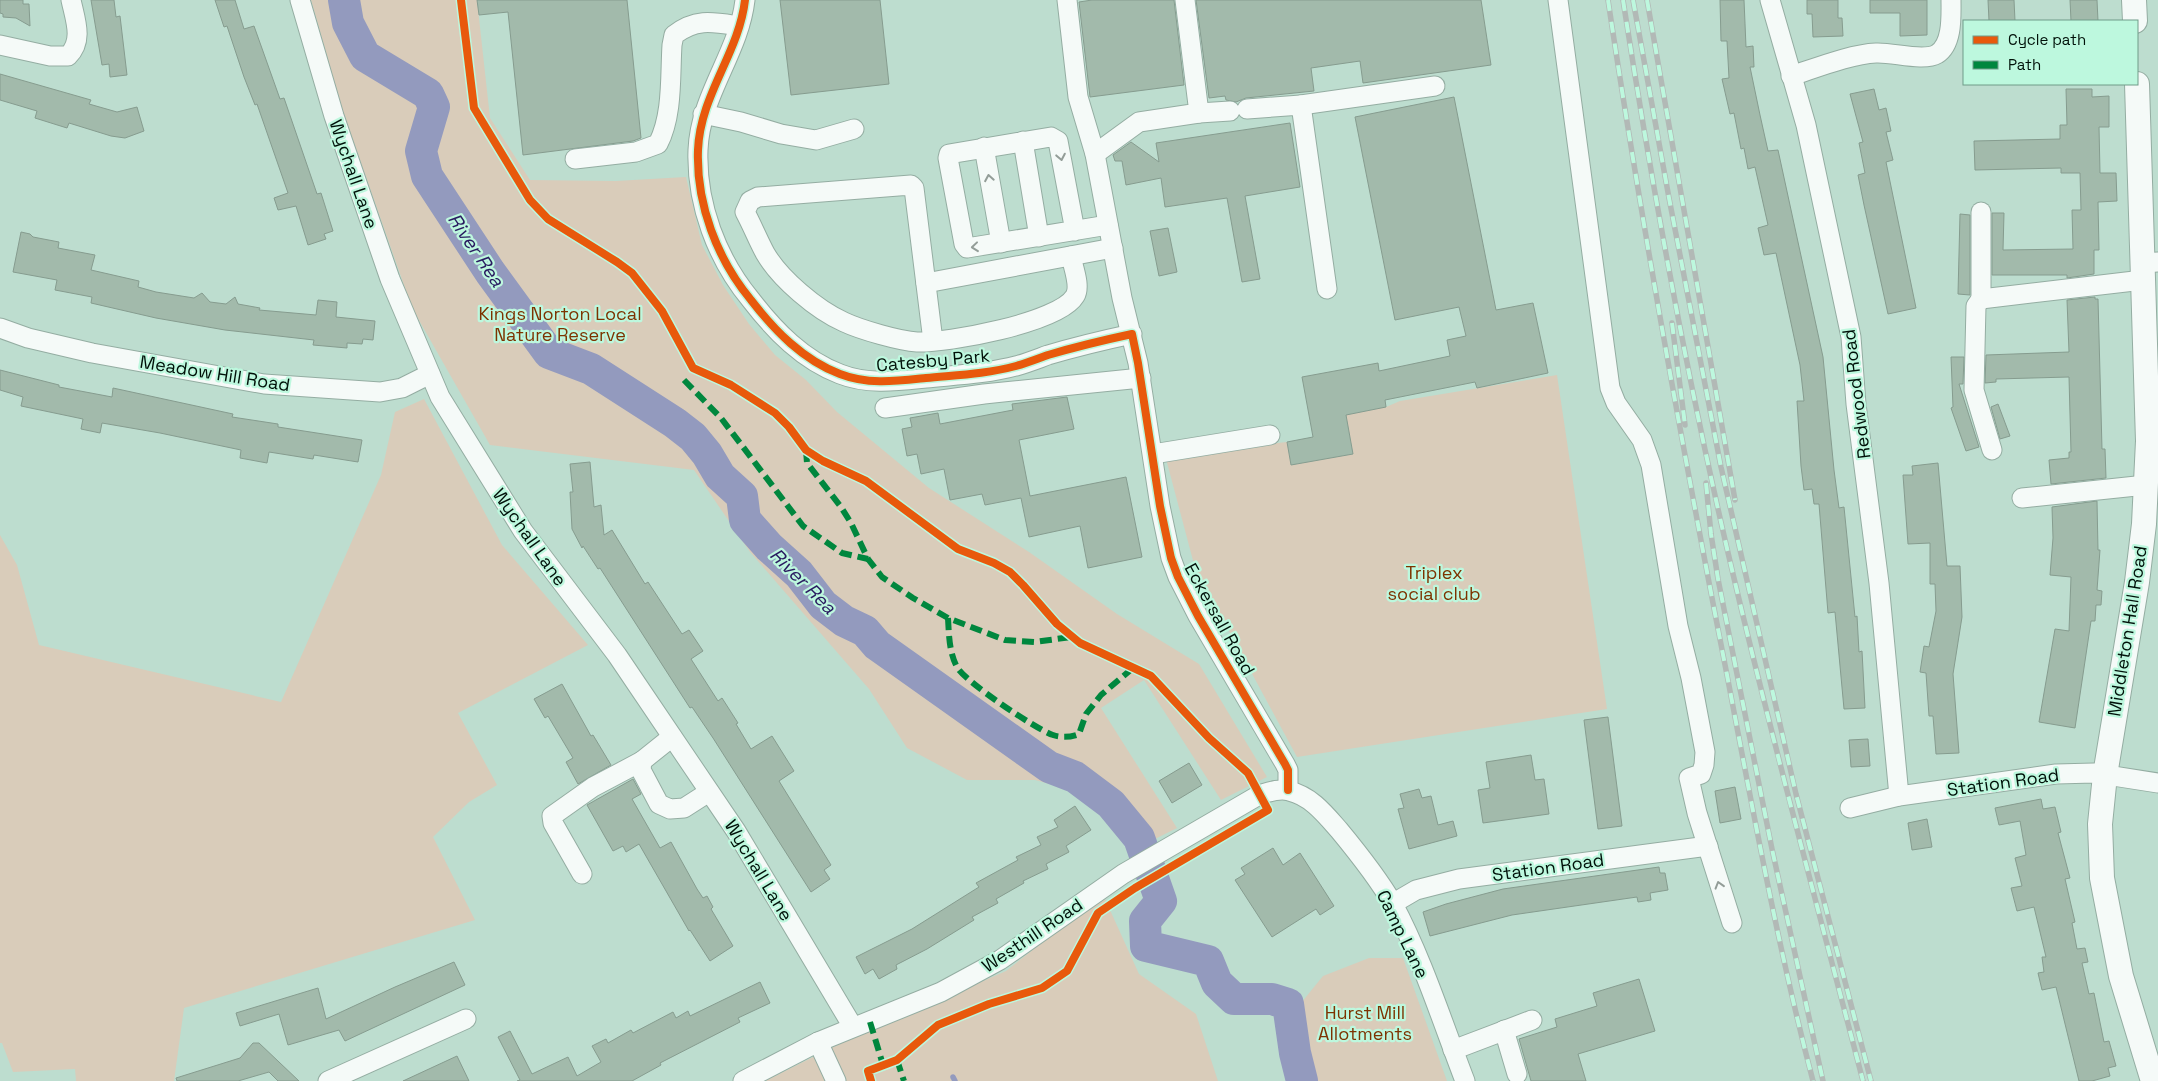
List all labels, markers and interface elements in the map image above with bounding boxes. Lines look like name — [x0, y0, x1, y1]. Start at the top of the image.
legend — [1963, 20, 2138, 85]
text: Cycle path — [2008, 30, 2086, 49]
text: Path — [2008, 55, 2041, 74]
street label: Wychall Lane — [325, 116, 383, 232]
one-way arrow — [1055, 153, 1065, 161]
one-way arrow — [985, 173, 995, 182]
water label: River Rea — [442, 208, 510, 292]
one-way arrow — [971, 241, 979, 252]
park label: Kings Norton Local Nature Reserve — [478, 302, 642, 346]
street label: Redwood Road — [1837, 328, 1875, 460]
street label: Catesby Park — [875, 344, 991, 376]
street label: Meadow Hill Road — [138, 350, 292, 396]
street label: Wychall Lane — [488, 484, 572, 590]
water label: River Rea — [764, 542, 842, 620]
street label: Middleton Hall Road — [2102, 544, 2152, 718]
street label: Eckersall Road — [1180, 559, 1260, 679]
park label: Triplex social club — [1388, 561, 1480, 605]
street label: Station Road — [1946, 763, 2060, 801]
street label: Wychall Lane — [720, 815, 798, 925]
street label: Station Road — [1491, 848, 1605, 886]
one-way arrow — [1715, 881, 1725, 890]
street label: Camp Lane — [1372, 886, 1434, 982]
street label: Westhill Road — [977, 893, 1087, 977]
park label: Hurst Mill Allotments — [1318, 1001, 1412, 1045]

